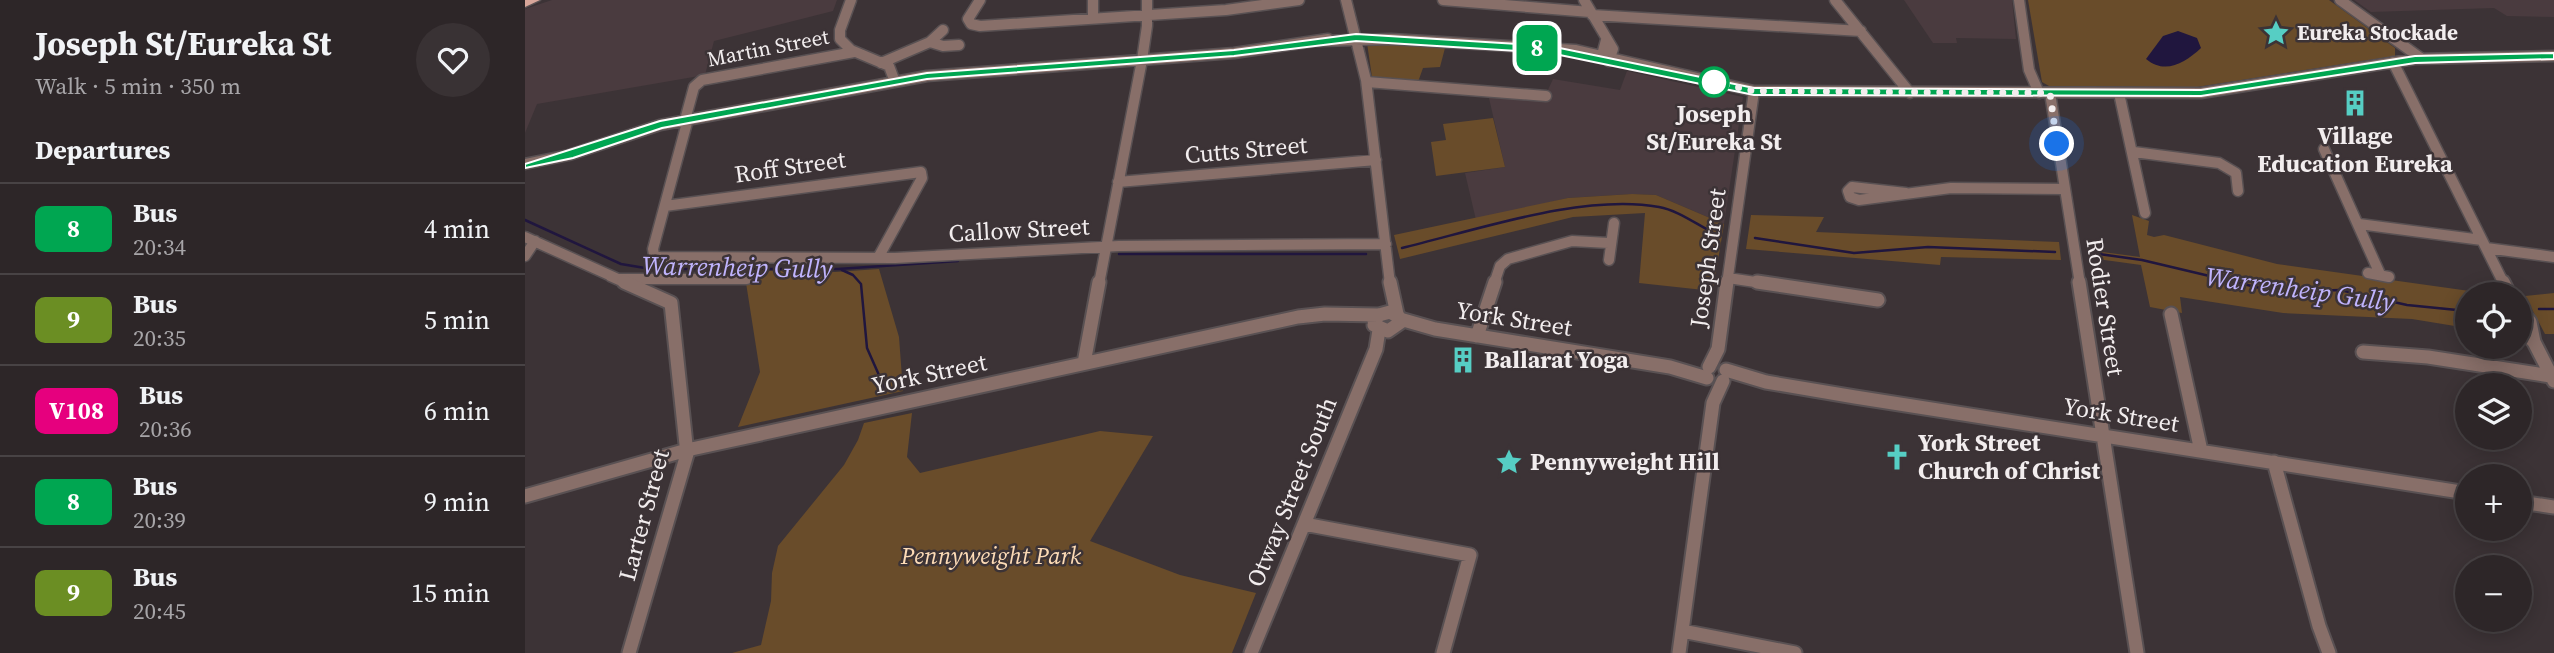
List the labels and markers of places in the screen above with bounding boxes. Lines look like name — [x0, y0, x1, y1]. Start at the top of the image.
place icon: Eureka Stockade — [2261, 18, 2291, 48]
place label: Eureka Stockade — [2297, 18, 2458, 47]
marker: Joseph St/Eureka St — [1699, 67, 1729, 97]
building icon: Village Education Eureka — [2340, 88, 2370, 118]
place label: Joseph St/Eureka St — [1646, 97, 1782, 158]
place label: Village Education Eureka — [2257, 119, 2453, 180]
place label: Ballarat Yoga — [1484, 343, 1629, 376]
building icon: Ballarat Yoga — [1448, 345, 1478, 375]
place label: York Street Church of Christ — [1918, 426, 2100, 487]
church icon: York Street Church of Christ — [1882, 442, 1912, 472]
place label: Pennyweight Hill — [1530, 445, 1720, 478]
place icon: Pennyweight Hill — [1494, 447, 1524, 477]

